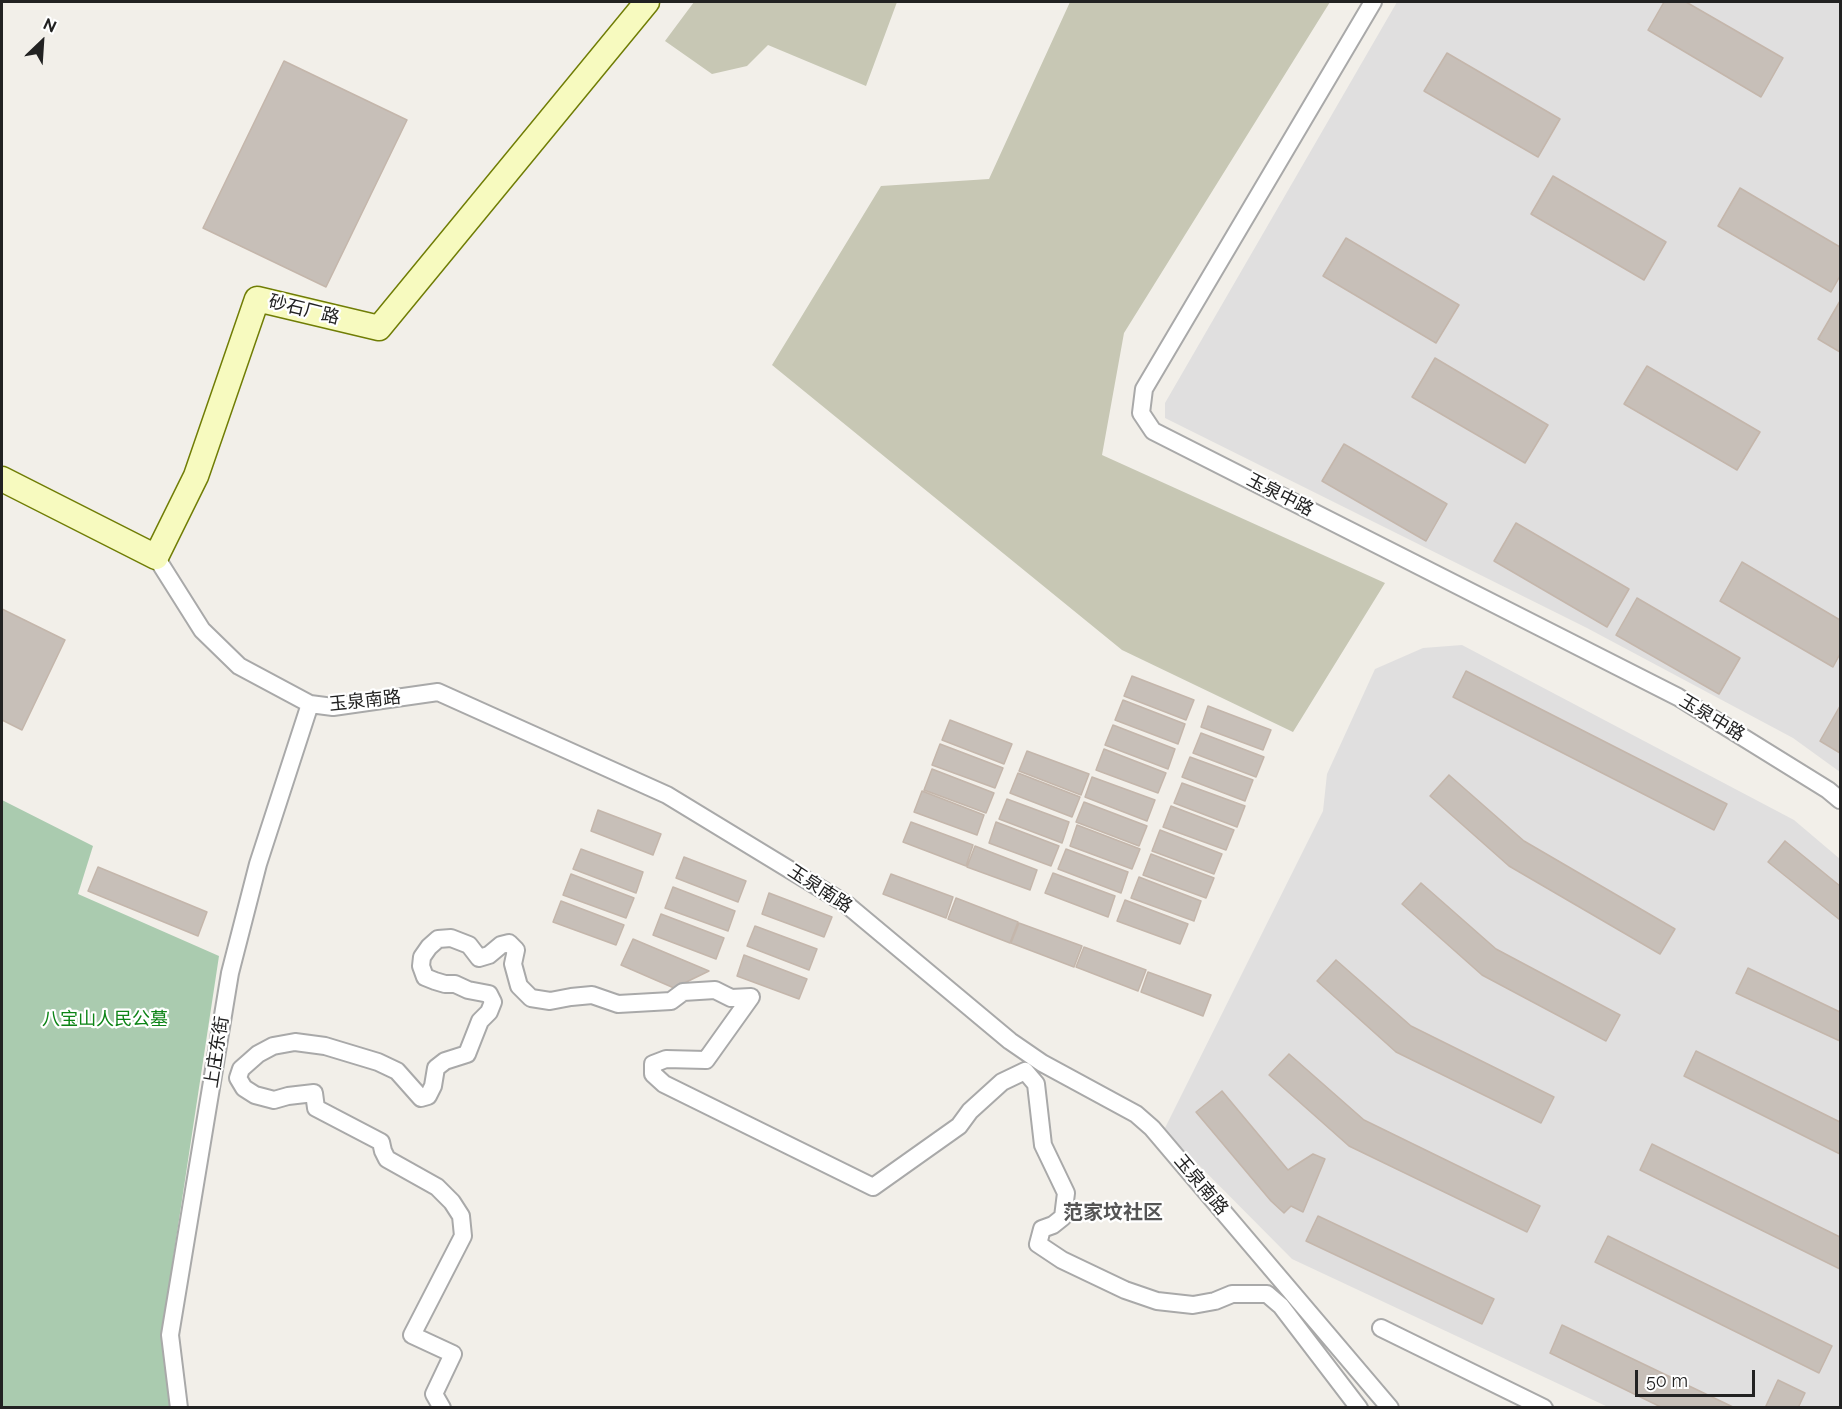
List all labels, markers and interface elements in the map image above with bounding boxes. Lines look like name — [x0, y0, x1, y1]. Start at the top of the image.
north arrow — [12, 12, 72, 72]
text: N — [40, 14, 59, 36]
street label: 砂石厂路 — [266, 291, 342, 329]
street label: 玉泉中路 — [1243, 469, 1317, 521]
street label: 玉泉南路 — [328, 686, 402, 716]
street label: 玉泉中路 — [1676, 690, 1748, 746]
street label: 玉泉南路 — [784, 860, 856, 918]
park label: 八宝山人民公墓 — [42, 1009, 168, 1031]
street label: 上庄东街 — [201, 1015, 233, 1089]
street label: 玉泉南路 — [1170, 1150, 1232, 1220]
district label: 范家坟社区 — [1063, 1201, 1163, 1225]
scale bar — [1638, 1358, 1758, 1396]
text: 50 m — [1646, 1370, 1688, 1391]

